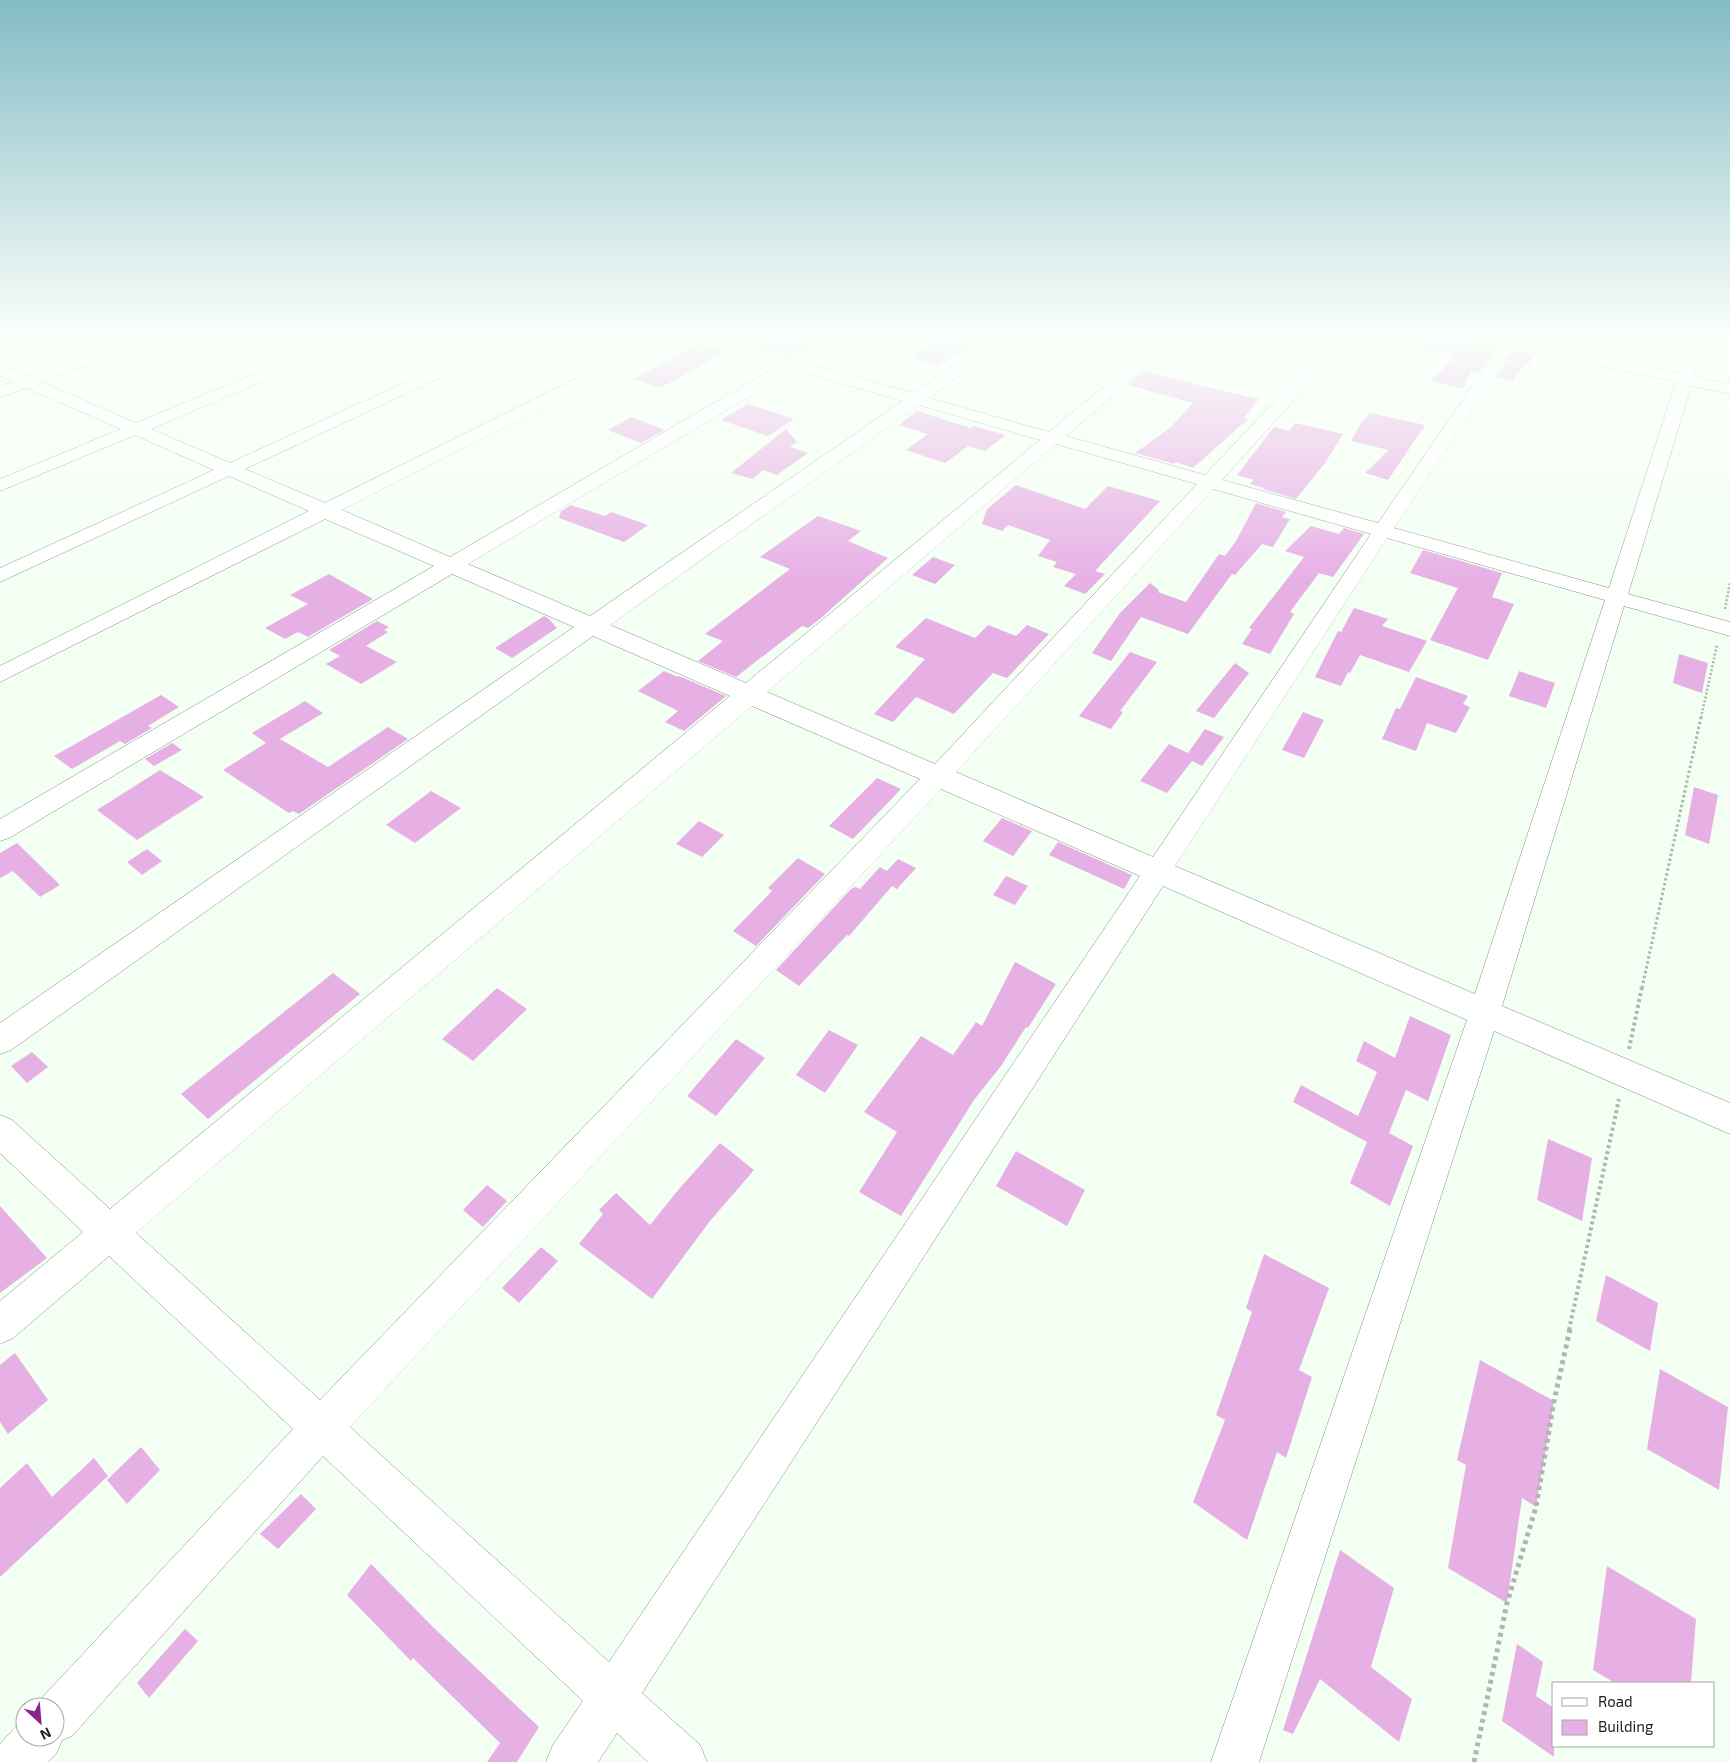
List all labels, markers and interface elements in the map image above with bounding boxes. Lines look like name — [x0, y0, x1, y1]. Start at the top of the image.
legend — [1552, 1682, 1715, 1747]
text: Road — [1598, 1692, 1633, 1710]
north arrow — [15, 1697, 65, 1747]
text: Building — [1598, 1717, 1654, 1735]
text: N — [38, 1724, 54, 1744]

